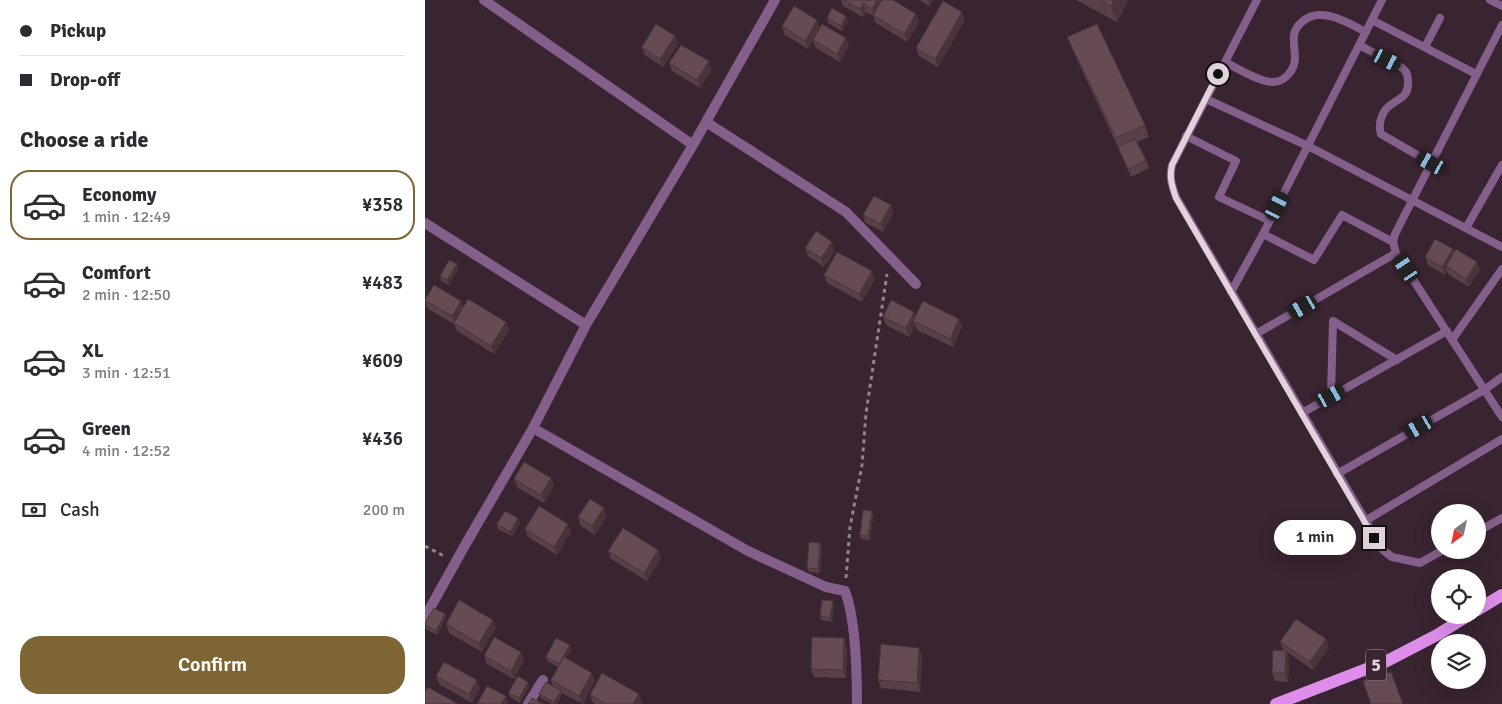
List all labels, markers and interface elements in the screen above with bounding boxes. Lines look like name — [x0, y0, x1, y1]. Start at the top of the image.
text: Pickup — [50, 19, 106, 43]
car — [1370, 47, 1403, 73]
route start — [1207, 63, 1229, 85]
text: Drop-off — [50, 68, 120, 92]
text: Choose a ride — [20, 126, 148, 153]
car — [1414, 149, 1447, 177]
icon: car — [22, 183, 67, 228]
text: Economy — [82, 183, 156, 207]
car — [1263, 189, 1290, 223]
text: ¥358 — [362, 193, 403, 217]
text: 1 min · 12:49 — [82, 207, 171, 227]
car — [1391, 251, 1420, 285]
icon: car — [22, 261, 67, 306]
text: Comfort — [82, 261, 151, 285]
text: ¥483 — [362, 271, 403, 295]
text: 2 min · 12:50 — [82, 285, 171, 305]
car — [1286, 293, 1319, 321]
icon: car — [22, 339, 67, 384]
text: XL — [82, 339, 104, 363]
text: ¥609 — [362, 349, 403, 373]
text: 3 min · 12:51 — [82, 363, 171, 383]
car — [1314, 382, 1347, 410]
car — [1402, 413, 1435, 441]
icon: car — [22, 417, 67, 462]
text: Green — [82, 417, 131, 441]
text: ¥436 — [362, 427, 403, 451]
text: 4 min · 12:52 — [82, 441, 171, 461]
icon: cash — [20, 496, 48, 524]
text: Cash — [60, 498, 100, 522]
text: 200 m — [363, 500, 405, 520]
north arrow — [1431, 504, 1486, 559]
map controls — [1431, 504, 1486, 689]
callout: 1 min — [1274, 520, 1357, 556]
text: 1 min — [1296, 527, 1334, 547]
route end — [1363, 527, 1385, 549]
button: locate — [1431, 569, 1486, 624]
button: layers — [1431, 634, 1486, 689]
button: Confirm — [20, 636, 405, 694]
road number: 5 — [1366, 650, 1386, 680]

